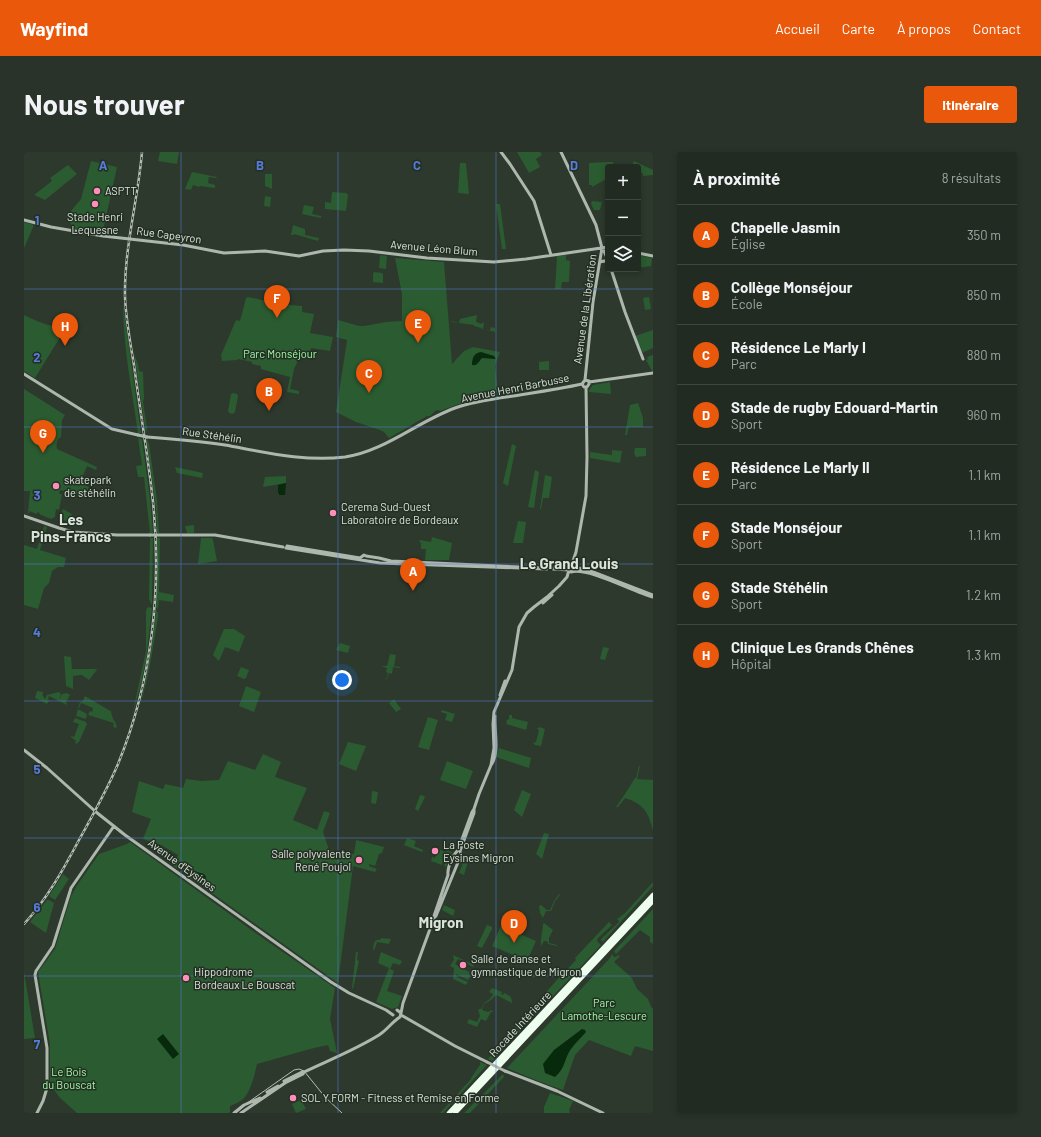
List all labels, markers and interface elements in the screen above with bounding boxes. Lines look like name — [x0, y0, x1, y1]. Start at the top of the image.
text: Wayfind — [20, 17, 88, 40]
text: Accueil — [775, 20, 820, 37]
text: Carte — [842, 20, 875, 37]
text: À propos — [897, 20, 951, 37]
text: Contact — [973, 20, 1021, 37]
button: Itinéraire — [924, 86, 1017, 123]
text: Nous trouver — [24, 87, 185, 121]
text: A — [99, 157, 108, 173]
text: B — [256, 157, 264, 173]
text: C — [413, 157, 421, 173]
text: D — [570, 157, 578, 173]
map controls — [605, 164, 641, 272]
button: + — [605, 164, 641, 200]
text: À proximité — [693, 168, 780, 188]
text: 8 résultats — [942, 170, 1001, 186]
place label: ASPTT — [105, 184, 137, 197]
marker: ASPTT — [92, 186, 102, 196]
marker: Stade Henri Lequesne — [90, 199, 100, 209]
button: − — [605, 200, 641, 236]
place label: Stade Henri Lequesne — [67, 210, 123, 236]
text: 1 — [35, 212, 39, 228]
text: Chapelle Jasmin — [731, 218, 840, 236]
street label: Rue Capeyron — [136, 224, 203, 246]
text: A — [702, 227, 710, 243]
text: 350 m — [967, 227, 1001, 243]
button: layers — [605, 236, 641, 272]
text: Église — [731, 236, 765, 252]
street label: Avenue Léon Blum — [390, 237, 478, 258]
street label: Avenue de la Libération — [570, 253, 599, 365]
text: Collège Monséjour — [731, 278, 853, 296]
pin: F — [264, 285, 290, 318]
text: B — [702, 287, 710, 303]
text: 850 m — [967, 287, 1001, 303]
text: École — [731, 296, 763, 312]
pin: E — [405, 310, 431, 343]
pin: H — [52, 313, 78, 346]
text: Résidence Le Marly I — [731, 338, 866, 356]
park label: Parc Monséjour — [243, 347, 317, 360]
text: C — [702, 347, 710, 363]
text: 880 m — [967, 347, 1001, 363]
text: 2 — [33, 349, 41, 365]
text: Parc — [731, 356, 757, 372]
pin: C — [356, 360, 382, 393]
street label: Avenue Henri Barbusse — [460, 371, 570, 404]
pin: B — [256, 378, 282, 411]
text: Stade de rugby Edouard-Martin — [731, 398, 938, 416]
text: D — [702, 407, 710, 423]
text: 960 m — [967, 407, 1001, 423]
text: Sport — [731, 416, 762, 432]
pin: G — [30, 420, 56, 453]
street label: Rue Stéhélin — [182, 424, 243, 445]
text: Résidence Le Marly II — [731, 458, 870, 476]
text: E — [702, 467, 710, 483]
text: 1.1 km — [968, 467, 1001, 483]
place label: skatepark de stéhélin — [64, 473, 116, 499]
text: Parc — [731, 476, 757, 492]
marker: skatepark de stéhélin — [51, 481, 61, 491]
text: 3 — [33, 487, 41, 503]
place label: Cerema Sud-Ouest Laboratoire de Bordeaux — [341, 500, 459, 526]
marker: Cerema Sud-Ouest Laboratoire de Bordeaux — [328, 508, 338, 518]
district label: Les Pins-Francs — [31, 510, 111, 545]
text: Stade Monséjour — [731, 518, 842, 536]
text: F — [702, 527, 710, 543]
text: 1.1 km — [968, 527, 1001, 543]
text: Sport — [731, 536, 762, 552]
district label: Le Grand Louis — [520, 554, 619, 572]
pin: A — [400, 558, 426, 591]
text: Stade Stéhélin — [731, 578, 828, 596]
text: G — [702, 587, 710, 603]
text: 1.2 km — [966, 587, 1001, 603]
text: Sport — [731, 596, 762, 612]
text: 4 — [33, 624, 41, 640]
text: Clinique Les Grands Chênes — [731, 638, 914, 656]
text: H — [702, 647, 710, 663]
text: 1.3 km — [966, 647, 1001, 663]
text: Hôpital — [731, 656, 771, 672]
your location — [332, 670, 352, 690]
text: 5 — [33, 761, 41, 777]
street label: Avenue d'Eysines — [146, 836, 219, 894]
place label: La Poste Eysines Migron — [443, 838, 514, 864]
marker: La Poste Eysines Migron — [430, 846, 440, 856]
place label: Salle polyvalente René Poujol — [272, 847, 351, 873]
marker: Salle polyvalente René Poujol — [354, 855, 364, 865]
text: 6 — [34, 899, 41, 915]
pin: D — [501, 910, 527, 943]
district label: Migron — [418, 913, 464, 931]
place label: Salle de danse et gymnastique de Migron — [471, 952, 581, 978]
marker: Salle de danse et gymnastique de Migron — [458, 960, 468, 970]
place label: Hippodrome Bordeaux Le Bouscat — [194, 965, 295, 991]
marker: Hippodrome Bordeaux Le Bouscat — [181, 973, 191, 983]
street label: Rocade Intérieure — [486, 988, 553, 1059]
park label: Parc Lamothe-Lescure — [561, 996, 647, 1022]
text: 7 — [34, 1036, 41, 1052]
park label: Le Bois du Bouscat — [42, 1065, 96, 1091]
place label: SOL Y FORM - Fitness et Remise en Forme — [301, 1091, 499, 1104]
marker: SOL Y FORM - Fitness et Remise en Forme — [288, 1093, 298, 1103]

